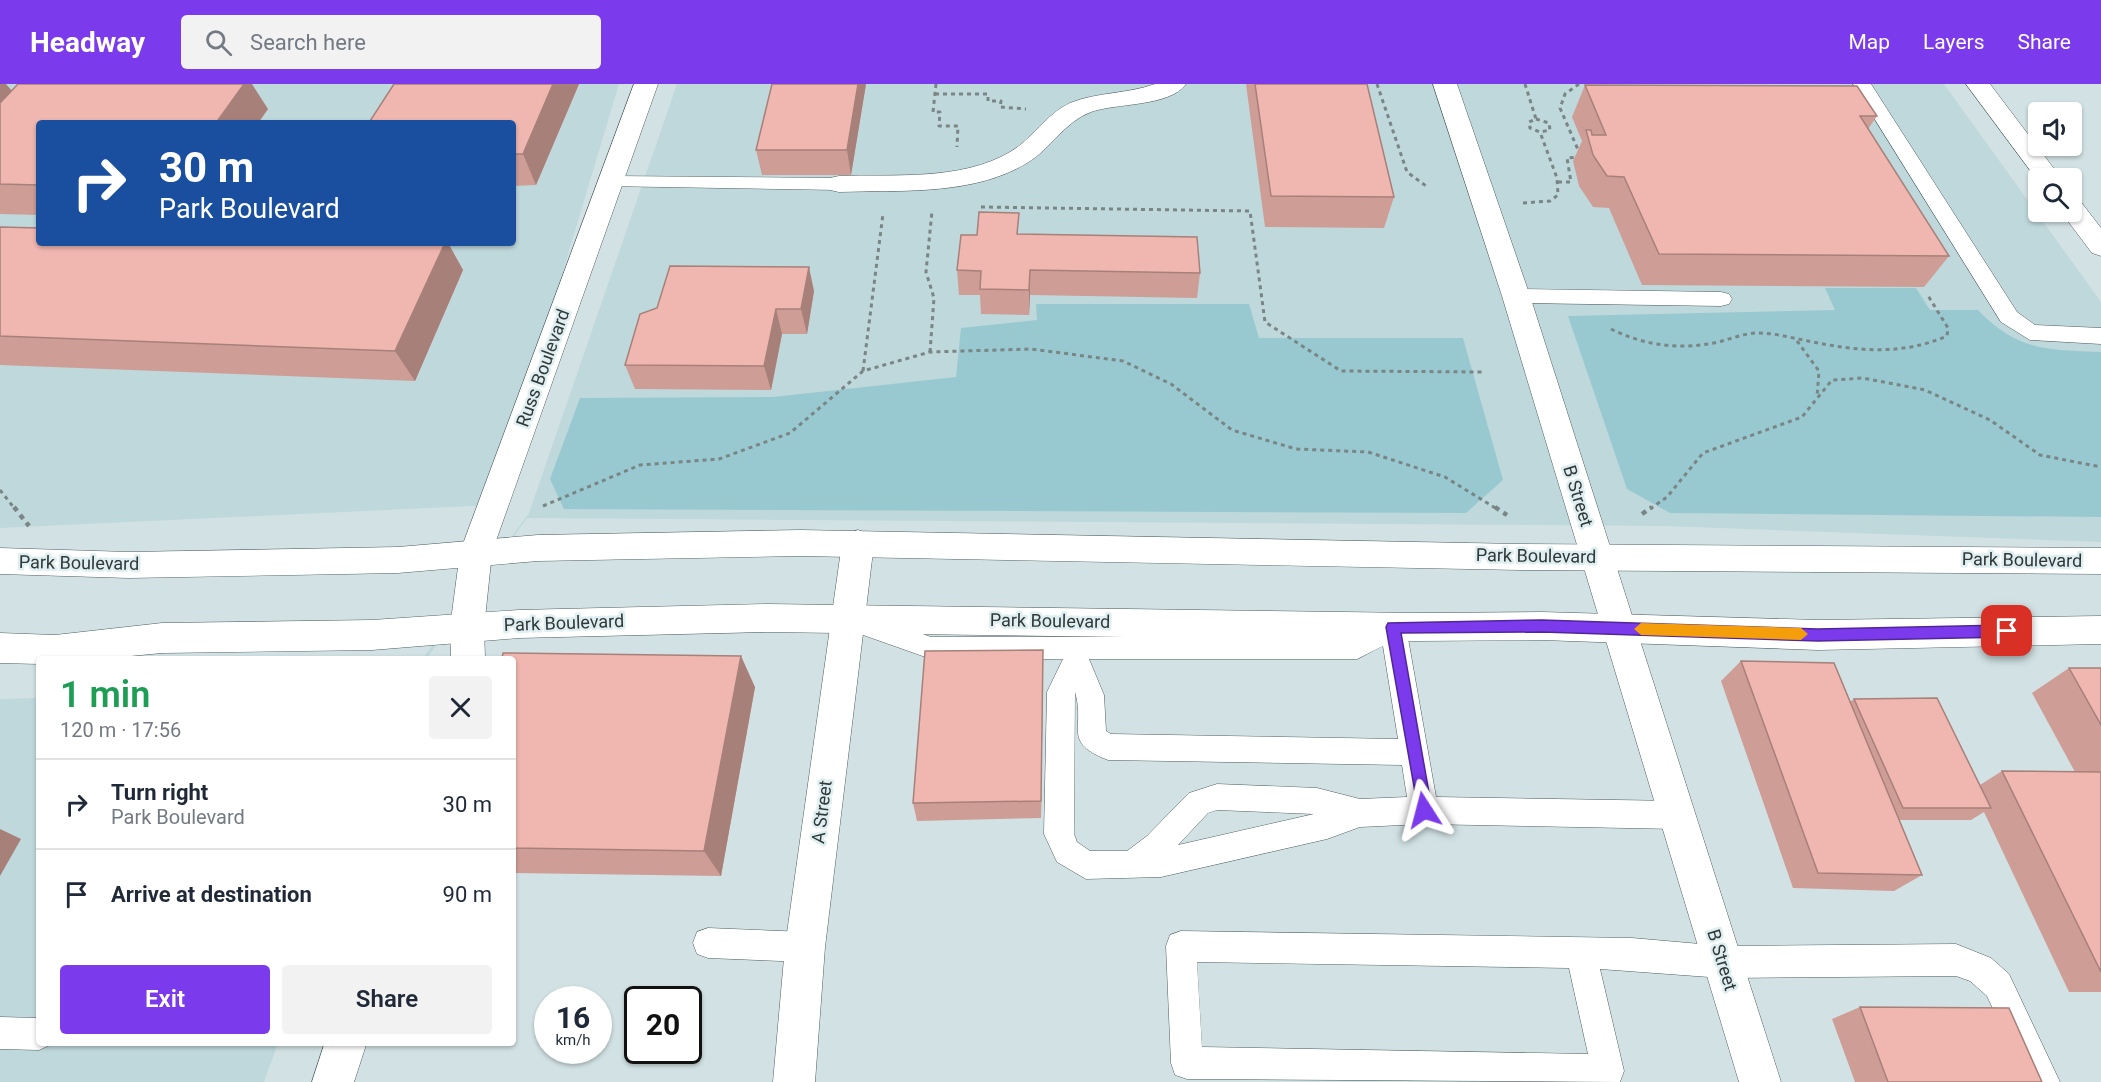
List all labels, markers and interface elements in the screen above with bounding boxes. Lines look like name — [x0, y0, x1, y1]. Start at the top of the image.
search box — [181, 15, 601, 69]
text: Headway — [30, 26, 145, 59]
icon: search — [202, 26, 235, 59]
text: Search here — [250, 30, 366, 55]
text: Map — [1848, 30, 1890, 54]
text: Layers — [1923, 30, 1984, 54]
text: Share — [2017, 30, 2071, 54]
map controls — [2028, 102, 2082, 222]
button: sound — [2028, 102, 2082, 156]
text: 30 m — [159, 143, 254, 192]
icon: right — [60, 144, 138, 222]
button: search — [2028, 168, 2082, 222]
text: Park Boulevard — [159, 193, 340, 225]
street label: Russ Boulevard — [512, 306, 574, 430]
street label: B Street — [1559, 463, 1598, 529]
street label: Park Boulevard — [1476, 544, 1596, 567]
street label: Park Boulevard — [1962, 548, 2082, 571]
street label: Park Boulevard — [19, 551, 139, 574]
pin — [1981, 605, 2032, 656]
street label: Park Boulevard — [990, 609, 1110, 632]
street label: Park Boulevard — [503, 610, 625, 635]
icon: arrive — [1990, 614, 2023, 647]
text: 1 min — [60, 674, 150, 716]
button: close — [429, 676, 492, 739]
text: 120 m · 17:56 — [60, 718, 181, 742]
position arrow — [1392, 778, 1456, 842]
street label: A Street — [807, 779, 836, 845]
text: Turn right — [111, 780, 208, 805]
icon: right — [60, 788, 93, 821]
text: 30 m — [443, 792, 492, 817]
text: Park Boulevard — [111, 805, 245, 829]
icon: arrive — [60, 878, 93, 911]
text: Arrive at destination — [111, 882, 312, 907]
text: 90 m — [443, 882, 492, 907]
street label: B Street — [1703, 927, 1742, 993]
button: Exit — [60, 965, 270, 1034]
button: Share — [282, 965, 492, 1034]
speed limit sign: 20 — [624, 986, 702, 1064]
text: 16 — [556, 1000, 590, 1035]
text: km/h — [555, 1031, 591, 1049]

